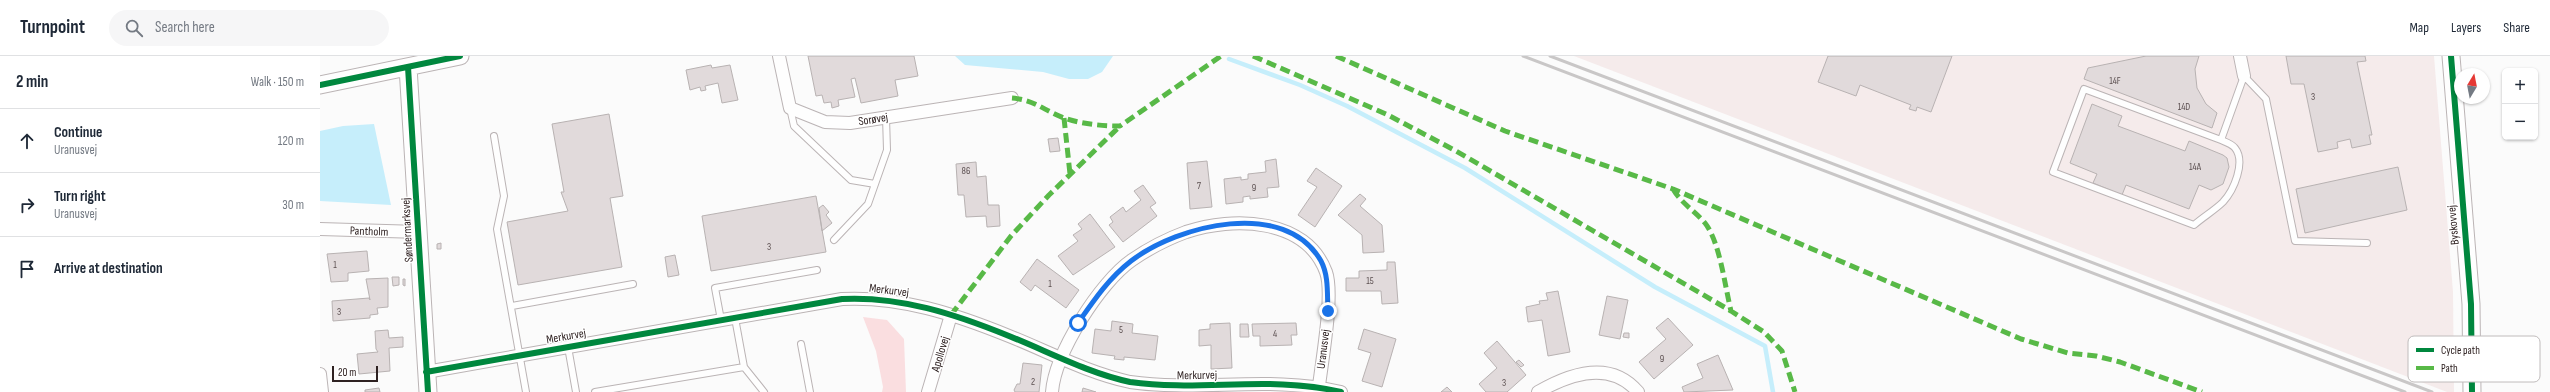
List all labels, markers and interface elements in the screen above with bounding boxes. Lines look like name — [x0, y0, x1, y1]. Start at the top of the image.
search box — [109, 10, 389, 46]
text: Turnpoint — [20, 16, 85, 39]
icon: search — [123, 17, 145, 39]
text: Search here — [155, 18, 215, 37]
text: Map — [2409, 19, 2429, 36]
text: Layers — [2451, 19, 2481, 36]
text: Share — [2503, 19, 2530, 36]
north arrow — [2454, 68, 2490, 104]
map controls — [2502, 68, 2538, 140]
button: + — [2502, 68, 2538, 104]
text: 2 min — [16, 72, 48, 92]
text: Walk · 150 m — [251, 74, 304, 90]
house number: 14F — [2109, 75, 2121, 87]
house number: 3 — [2311, 91, 2315, 103]
house number: 14D — [2178, 101, 2190, 113]
button: − — [2502, 104, 2538, 140]
street label: Sorøvej — [857, 110, 889, 129]
text: Continue — [54, 123, 103, 142]
icon: ahead — [16, 130, 38, 152]
text: 120 m — [278, 133, 304, 149]
text: Uranusvej — [54, 142, 97, 158]
house number: 14A — [2189, 161, 2202, 173]
house number: 86 — [962, 165, 970, 177]
house number: 7 — [1197, 180, 1201, 192]
house number: 9 — [1252, 182, 1256, 194]
text: Turn right — [54, 187, 106, 206]
icon: right — [16, 194, 38, 216]
text: 30 m — [282, 197, 304, 213]
street label: Søndermarksvej — [398, 197, 417, 263]
street label: Byskovvej — [2444, 205, 2463, 245]
text: Uranusvej — [54, 206, 97, 222]
street label: Pantholm — [349, 223, 389, 240]
house number: 3 — [767, 241, 771, 253]
icon: arrive — [16, 258, 38, 280]
text: Arrive at destination — [54, 259, 163, 278]
house number: 1 — [333, 259, 337, 271]
house number: 15 — [1366, 275, 1374, 287]
house number: 1 — [1048, 278, 1052, 290]
street label: Merkurvej — [868, 281, 910, 300]
route end — [1319, 302, 1337, 320]
house number: 3 — [337, 306, 341, 318]
route start — [1069, 314, 1087, 332]
house number: 5 — [1119, 324, 1123, 336]
street label: Merkurvej — [545, 326, 587, 347]
house number: 4 — [1273, 328, 1277, 340]
street label: Uranusvej — [1314, 328, 1333, 370]
street label: Apollovej — [928, 335, 953, 375]
legend — [2408, 336, 2540, 382]
text: Cycle path — [2441, 344, 2480, 357]
house number: 9 — [1660, 353, 1664, 365]
text: Path — [2441, 362, 2458, 375]
scale bar — [332, 364, 378, 383]
text: 20 m — [338, 366, 356, 379]
street label: Merkurvej — [1177, 368, 1217, 383]
house number: 2 — [1031, 376, 1035, 388]
house number: 3 — [1502, 377, 1506, 389]

